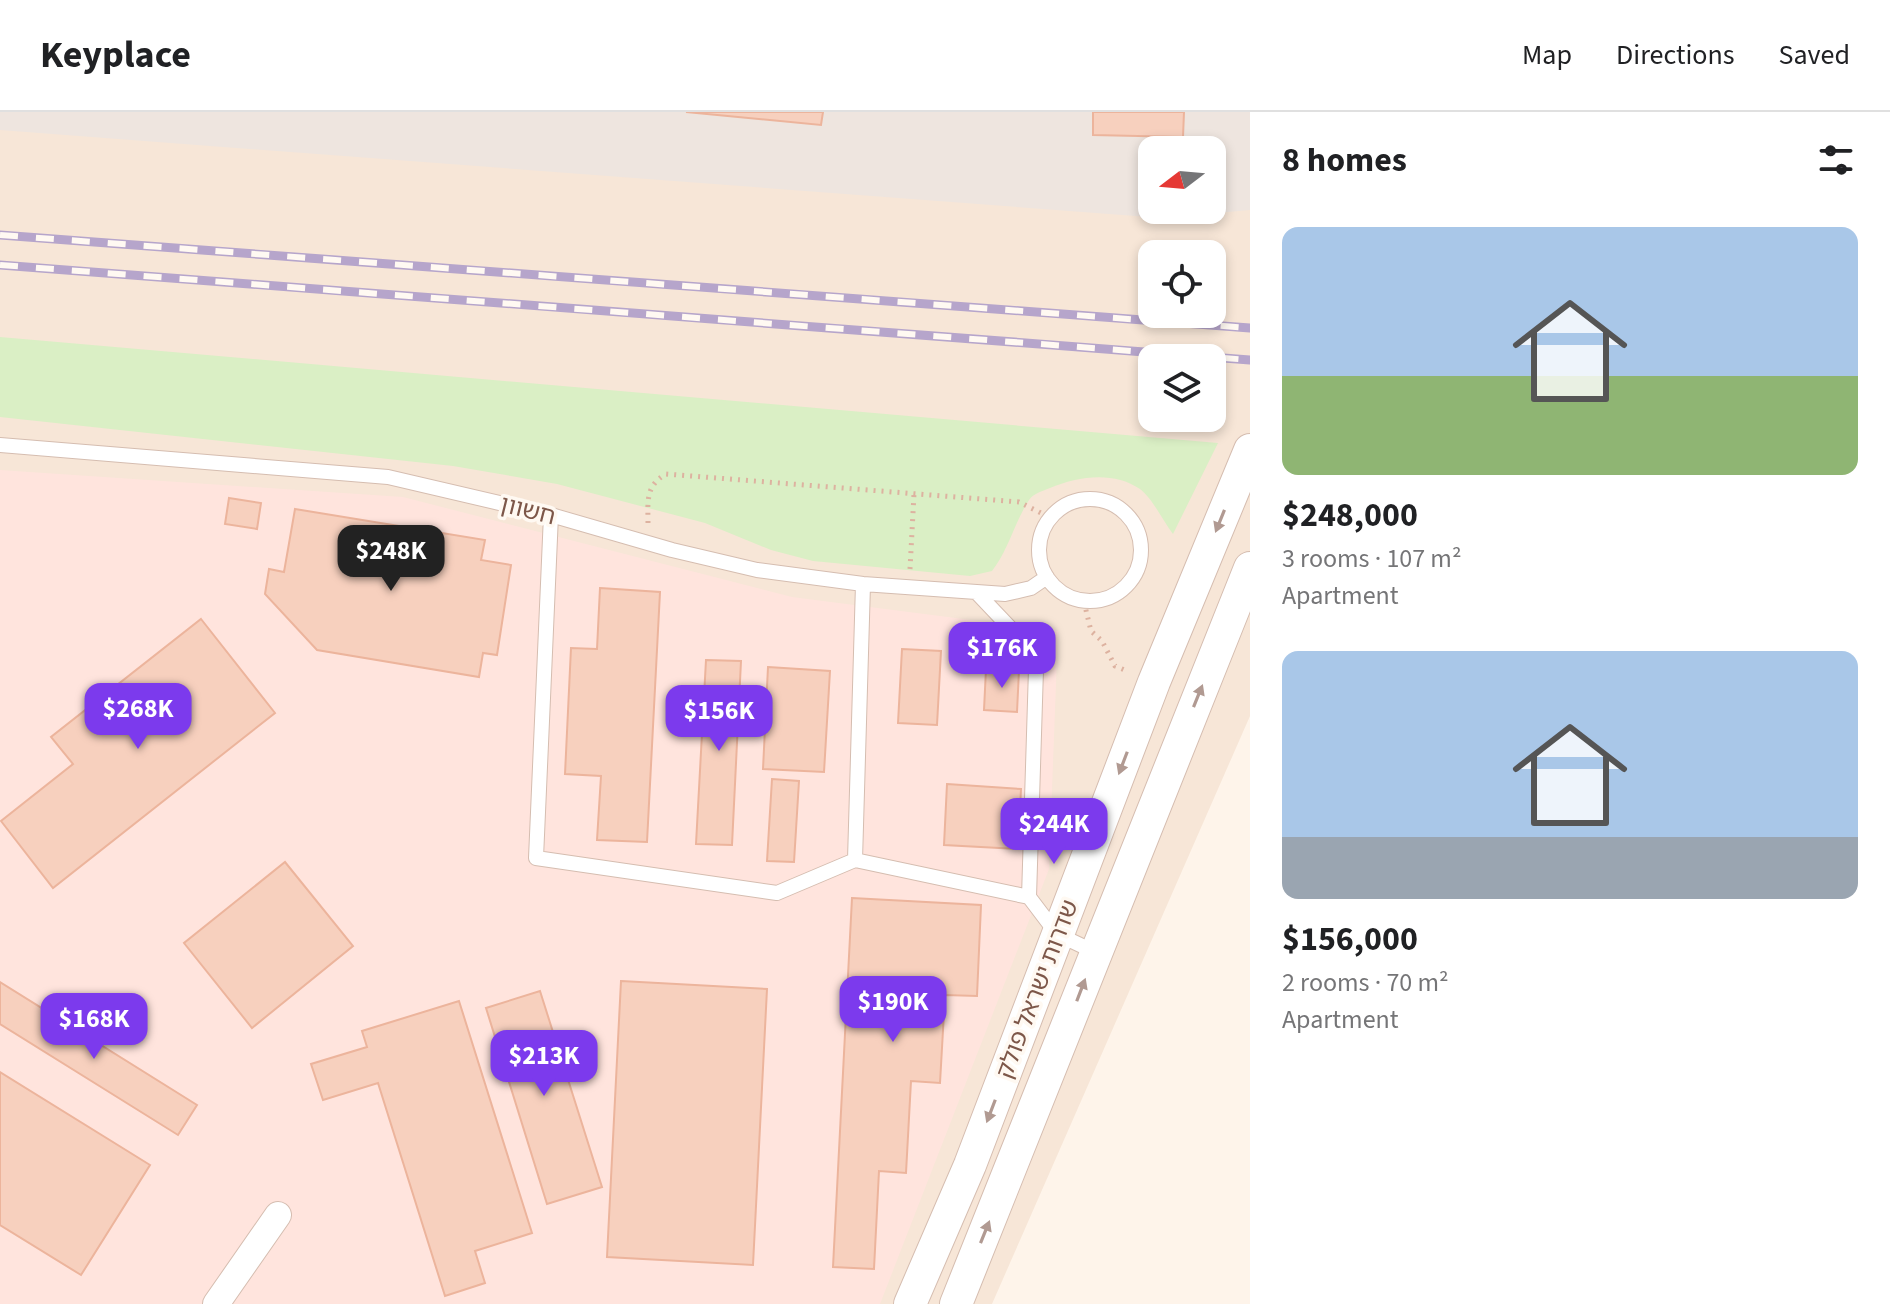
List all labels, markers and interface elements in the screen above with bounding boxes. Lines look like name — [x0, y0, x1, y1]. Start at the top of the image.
text: Keyplace — [40, 28, 191, 82]
text: Map — [1522, 35, 1572, 75]
text: Directions — [1616, 35, 1735, 75]
text: Saved — [1779, 35, 1850, 75]
north arrow — [1138, 136, 1226, 224]
map controls — [1138, 136, 1226, 432]
text: 8 homes — [1282, 136, 1407, 185]
icon: filters — [1814, 138, 1858, 182]
button: locate — [1138, 240, 1226, 328]
icon: home — [1498, 279, 1642, 423]
button: layers — [1138, 344, 1226, 432]
street label: חשוון — [497, 487, 559, 534]
text: $248,000 — [1282, 491, 1418, 540]
one-way arrow — [1213, 509, 1226, 533]
pin: $248K — [335, 525, 447, 593]
text: $248K — [356, 532, 426, 569]
text: 3 rooms · 107 m² — [1282, 540, 1461, 577]
text: Apartment — [1282, 577, 1399, 614]
pin: $176K — [946, 622, 1058, 690]
text: $176K — [967, 629, 1037, 666]
pin: $268K — [82, 683, 194, 751]
one-way arrow — [1192, 684, 1205, 708]
pin: $156K — [663, 685, 775, 753]
text: $268K — [103, 690, 173, 727]
text: $156K — [684, 692, 754, 729]
icon: home — [1498, 703, 1642, 847]
one-way arrow — [1116, 751, 1129, 775]
pin: $244K — [998, 798, 1110, 866]
text: $244K — [1019, 805, 1089, 842]
street label: שדרות ישראל פולק — [987, 895, 1088, 1084]
text: $156,000 — [1282, 915, 1418, 964]
text: 2 rooms · 70 m² — [1282, 964, 1449, 1001]
pin: $190K — [837, 976, 949, 1044]
one-way arrow — [1075, 978, 1088, 1002]
text: $190K — [858, 983, 928, 1020]
pin: $168K — [38, 993, 150, 1061]
text: $168K — [59, 1000, 129, 1037]
text: Apartment — [1282, 1001, 1399, 1038]
pin: $213K — [488, 1030, 600, 1098]
text: $213K — [509, 1037, 579, 1074]
one-way arrow — [984, 1099, 997, 1123]
one-way arrow — [979, 1220, 992, 1244]

